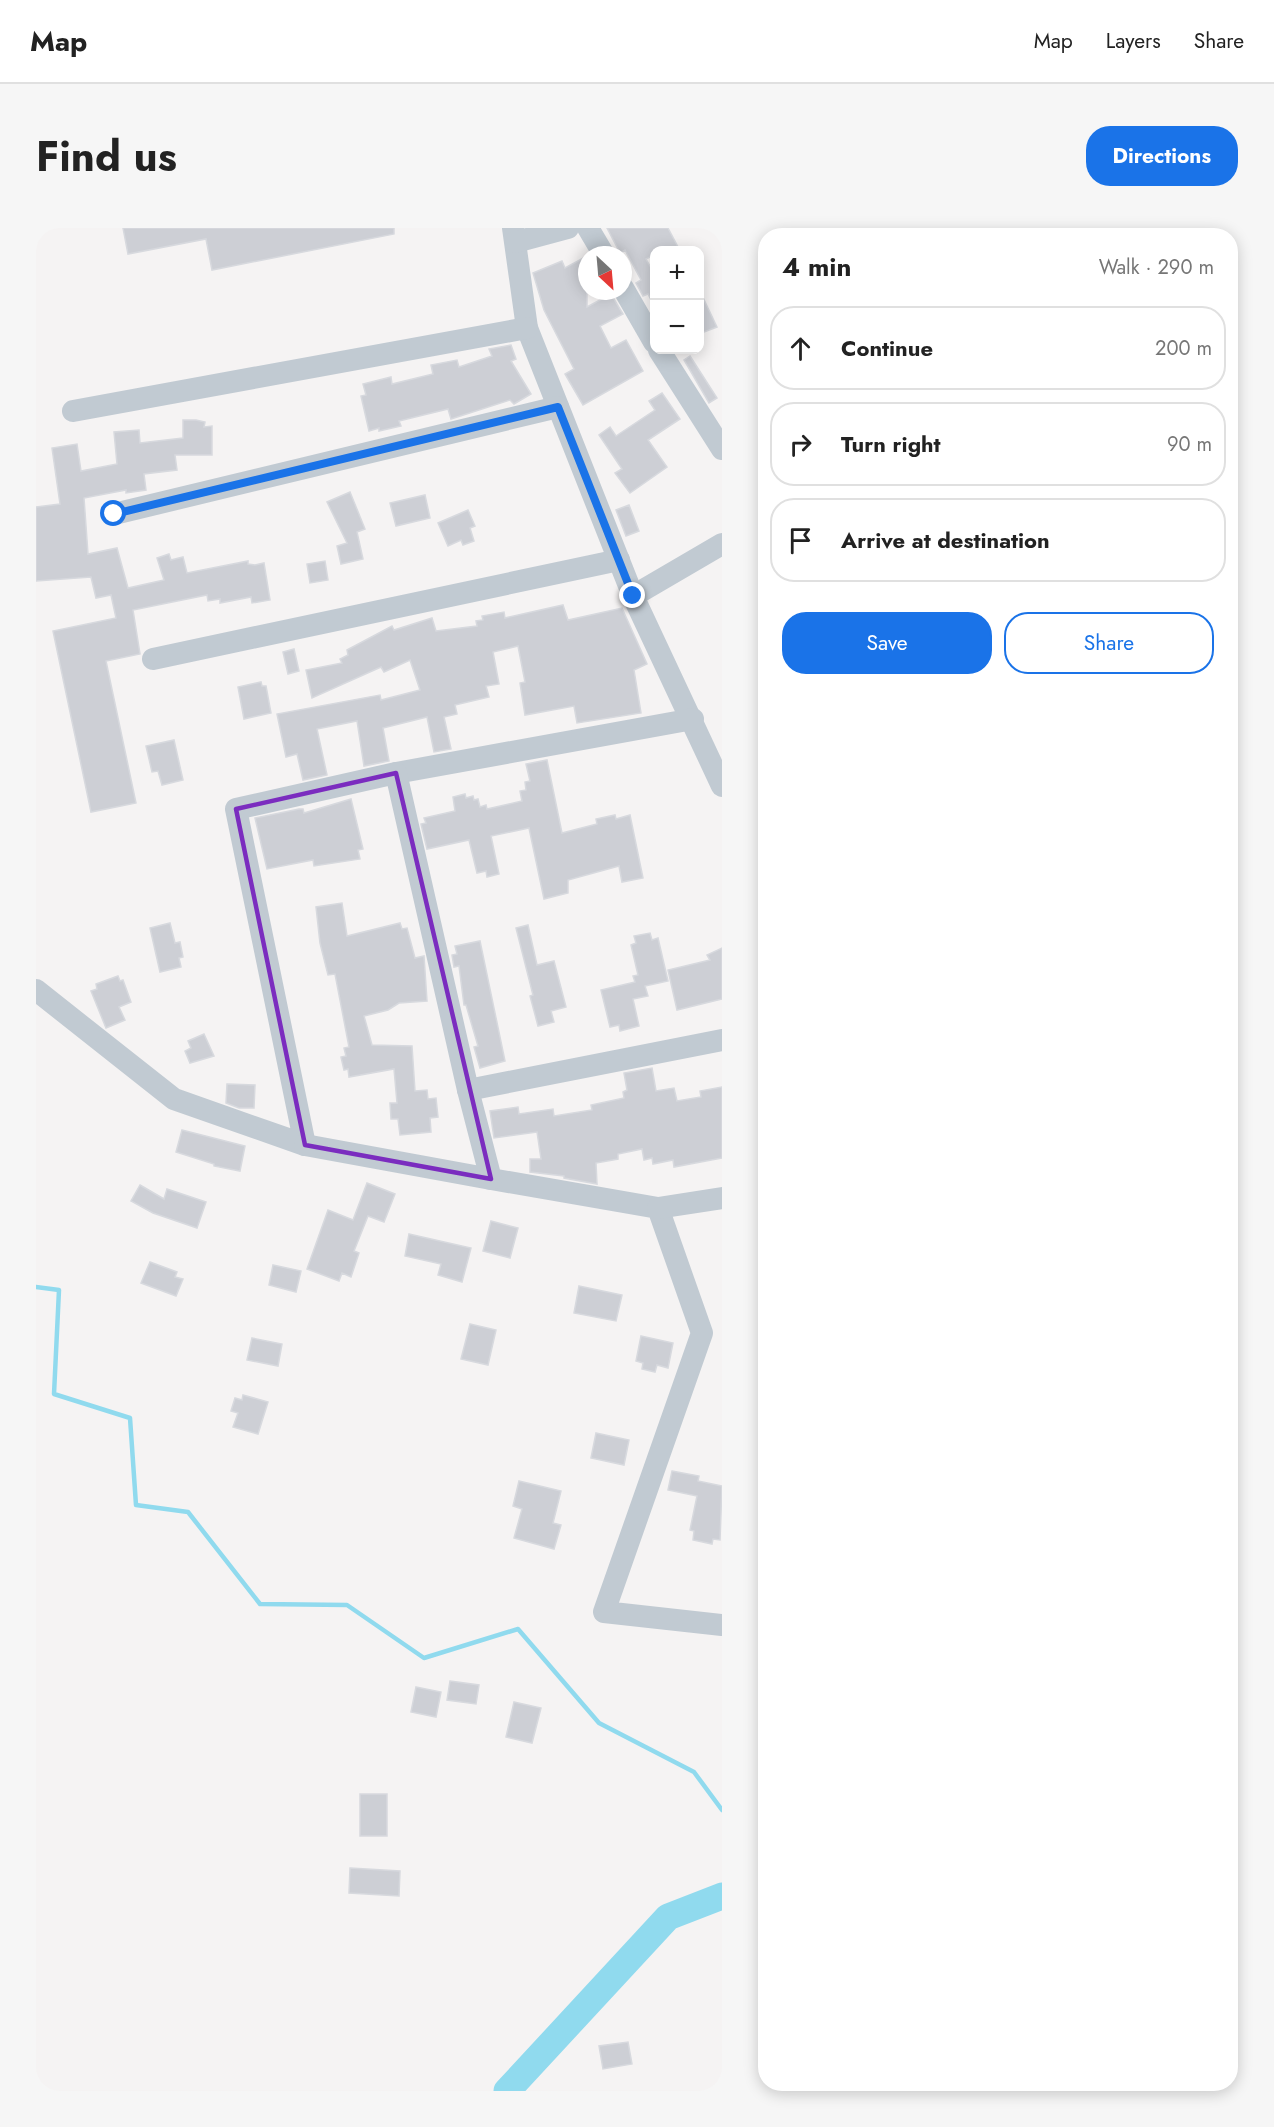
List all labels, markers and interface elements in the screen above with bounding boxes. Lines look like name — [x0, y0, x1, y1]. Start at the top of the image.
text: Map — [30, 21, 87, 62]
text: Map — [1034, 26, 1073, 56]
text: Layers — [1106, 26, 1161, 56]
text: Share — [1194, 26, 1244, 56]
text: Find us — [36, 126, 177, 187]
button: Directions — [1086, 126, 1238, 186]
north arrow — [578, 246, 632, 300]
map controls — [650, 246, 704, 354]
button: + — [650, 246, 704, 300]
text: 4 min — [782, 248, 851, 286]
text: Walk · 290 m — [1099, 253, 1214, 282]
button: − — [650, 300, 704, 354]
icon: ahead — [784, 332, 817, 365]
text: Continue — [841, 332, 933, 364]
text: 200 m — [1155, 334, 1212, 363]
icon: right — [784, 428, 817, 461]
text: Turn right — [841, 428, 941, 460]
text: 90 m — [1167, 430, 1212, 459]
route start — [100, 500, 126, 526]
icon: arrive — [784, 524, 817, 557]
text: Arrive at destination — [841, 524, 1050, 556]
route end — [619, 582, 645, 608]
button: Save — [782, 612, 992, 674]
button: Share — [1004, 612, 1214, 674]

